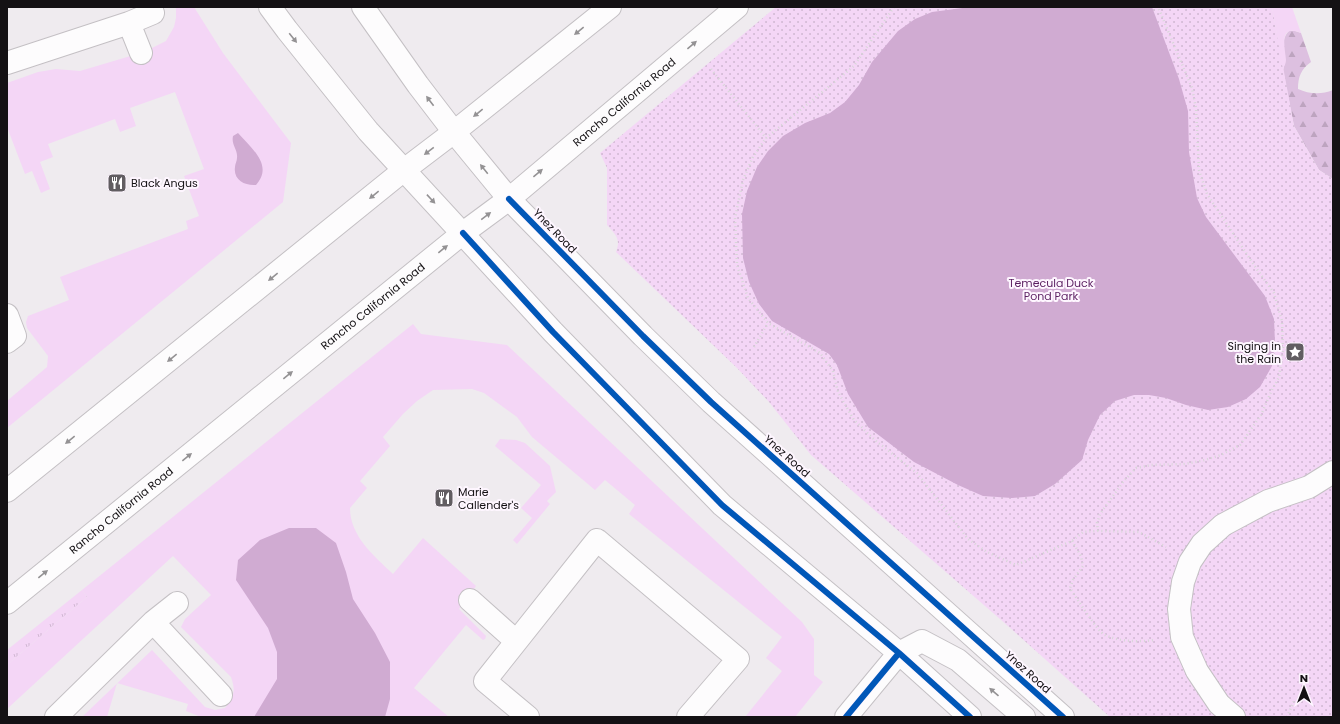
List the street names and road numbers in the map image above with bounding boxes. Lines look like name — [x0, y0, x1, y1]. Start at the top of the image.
street label: Rancho California Road — [569, 54, 679, 150]
street label: Ynez Road — [530, 205, 580, 257]
street label: Rancho California Road — [317, 259, 428, 353]
street label: Ynez Road — [761, 431, 813, 481]
street label: Rancho California Road — [66, 463, 177, 557]
street label: Ynez Road — [1002, 647, 1054, 697]

